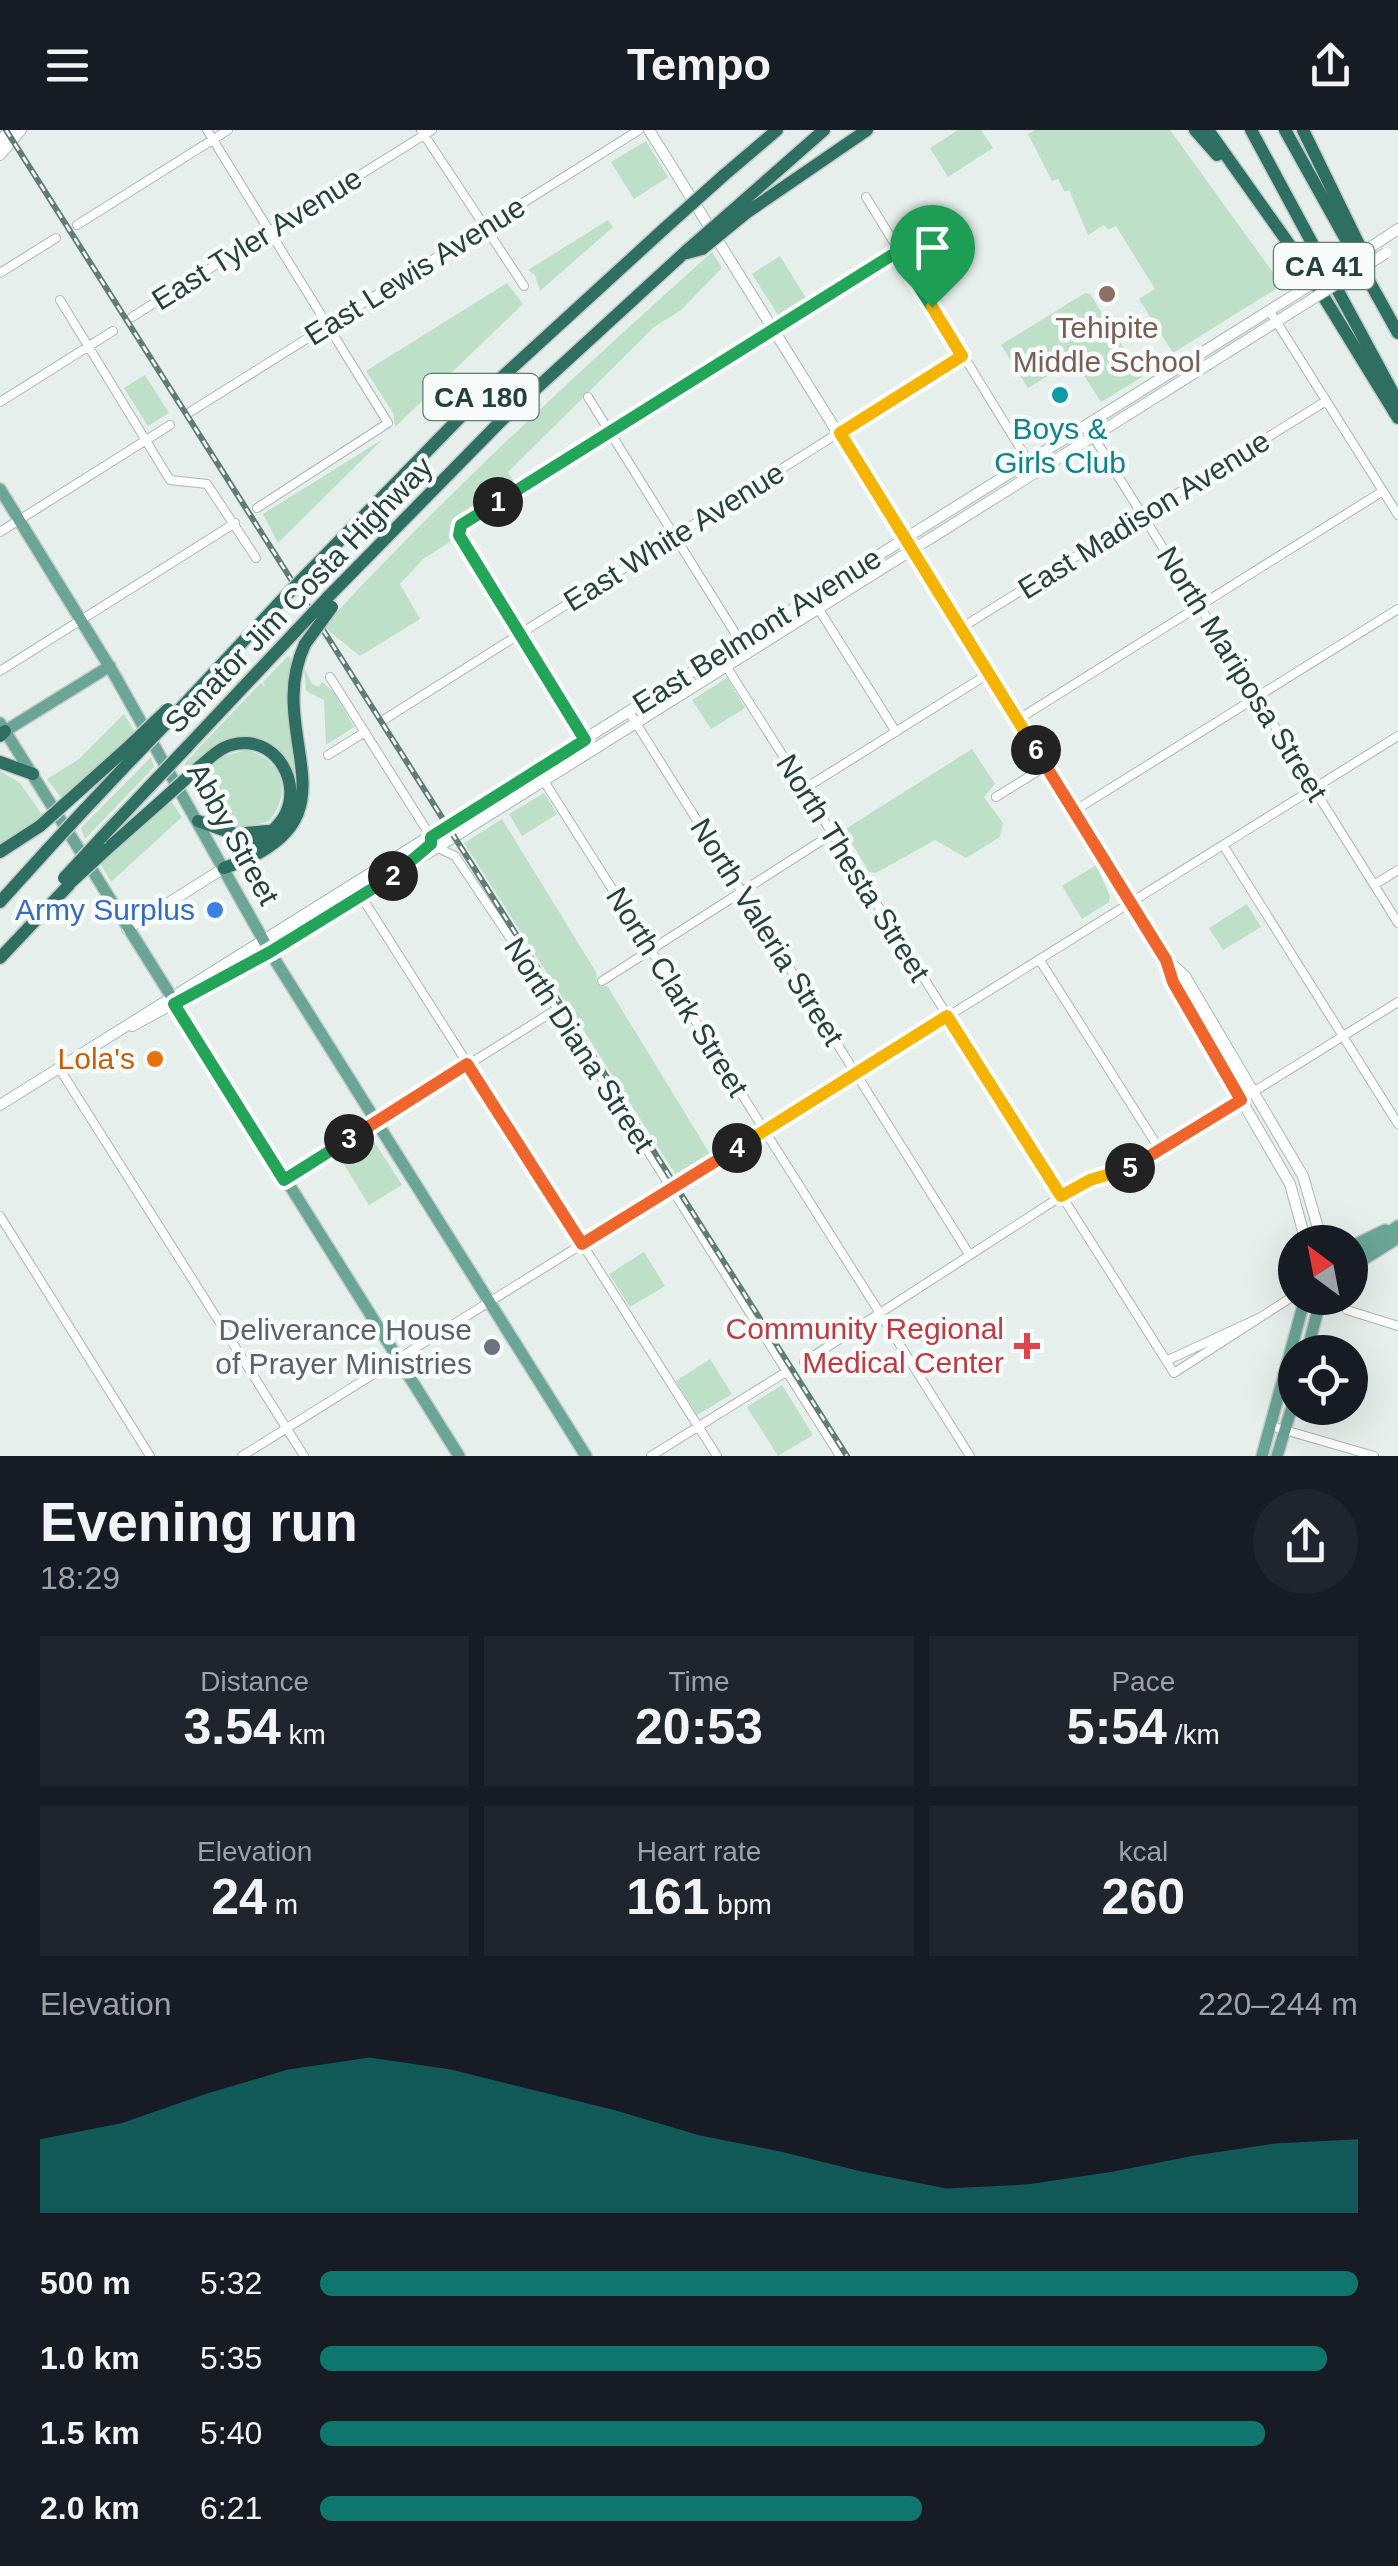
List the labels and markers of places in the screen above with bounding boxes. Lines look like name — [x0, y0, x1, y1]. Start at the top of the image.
pin — [890, 205, 975, 308]
marker: Tehipite Middle School — [1096, 283, 1118, 305]
place label: Tehipite Middle School — [1013, 311, 1201, 378]
marker: Boys & Girls Club — [1049, 384, 1071, 406]
place label: Boys & Girls Club — [994, 412, 1126, 479]
pin: 1 — [473, 477, 523, 527]
pin: 6 — [1011, 725, 1061, 775]
pin: 2 — [368, 851, 418, 901]
place label: Army Surplus — [15, 893, 195, 926]
marker: Army Surplus — [204, 899, 226, 921]
place label: Lola's — [58, 1042, 135, 1075]
marker: Lola's — [144, 1048, 166, 1070]
pin: 3 — [324, 1114, 374, 1164]
pin: 4 — [712, 1123, 762, 1173]
pin: 5 — [1105, 1143, 1155, 1193]
place label: Community Regional Medical Center — [726, 1312, 1004, 1379]
place label: Deliverance House of Prayer Ministries — [215, 1313, 472, 1380]
marker: Community Regional Medical Center — [1014, 1333, 1040, 1359]
marker: Deliverance House of Prayer Ministries — [481, 1336, 503, 1358]

